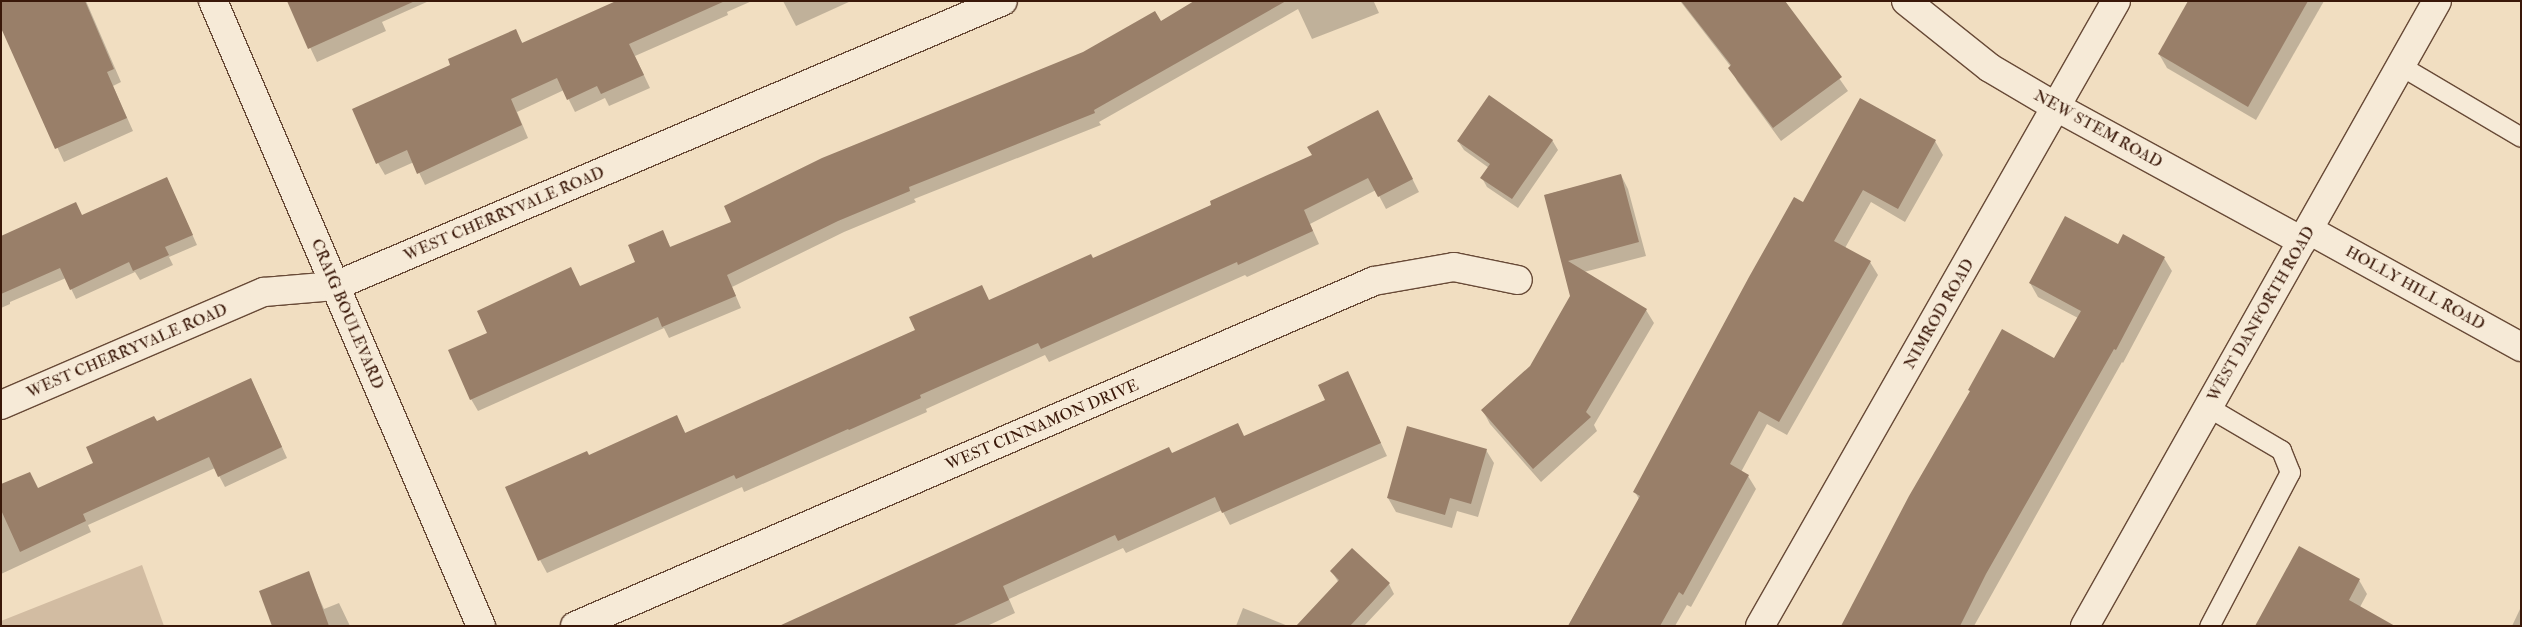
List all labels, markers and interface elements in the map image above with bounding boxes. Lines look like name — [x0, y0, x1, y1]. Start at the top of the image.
street label: NEW STEM ROAD — [2030, 86, 2166, 172]
street label: WEST CHERRYVALE ROAD — [401, 163, 607, 265]
street label: WEST DANFORTH ROAD — [2203, 223, 2319, 405]
street label: CRAIG BOULEVARD — [307, 236, 387, 392]
street label: HOLLY HILL ROAD — [2342, 242, 2488, 334]
street label: NIMROD ROAD — [1900, 256, 1978, 372]
street label: WEST CHERRYVALE ROAD — [24, 300, 230, 402]
street label: WEST CINNAMON DRIVE — [943, 376, 1141, 474]

